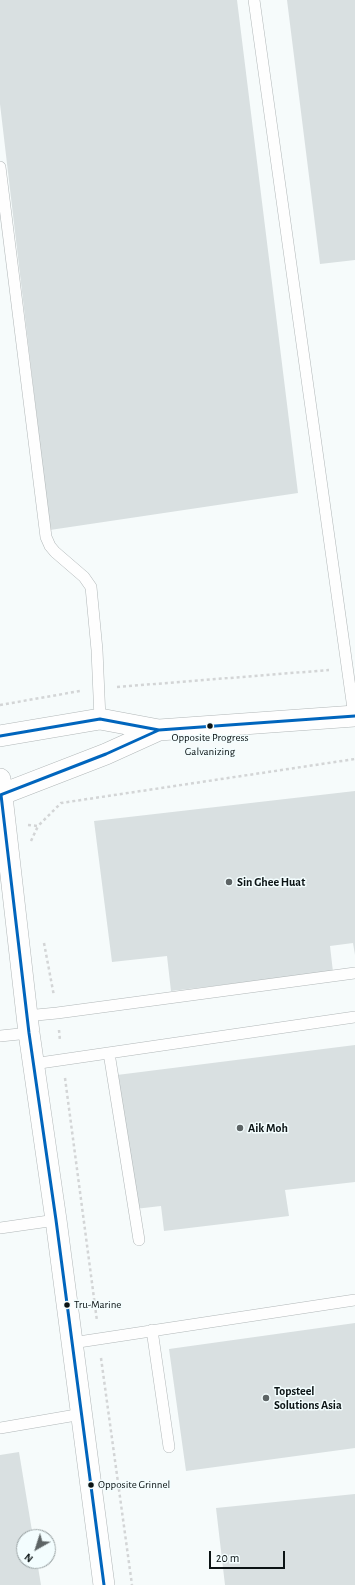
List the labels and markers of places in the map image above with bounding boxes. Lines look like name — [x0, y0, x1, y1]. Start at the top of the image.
marker: Opposite Progress Galvanizing — [205, 721, 215, 731]
place label: Opposite Progress Galvanizing — [171, 731, 249, 757]
place label: Sin Ghee Huat — [237, 875, 305, 889]
marker: Sin Ghee Huat — [224, 877, 234, 887]
place label: Aik Moh — [248, 1121, 288, 1135]
marker: Aik Moh — [235, 1123, 245, 1133]
place label: Tru-Marine — [74, 1298, 121, 1312]
marker: Tru-Marine — [62, 1300, 72, 1310]
place label: Topsteel Solutions Asia — [274, 1384, 342, 1412]
marker: Topsteel Solutions Asia — [261, 1393, 271, 1403]
place label: Opposite Grinnel — [98, 1478, 170, 1492]
marker: Opposite Grinnel — [86, 1480, 96, 1490]

